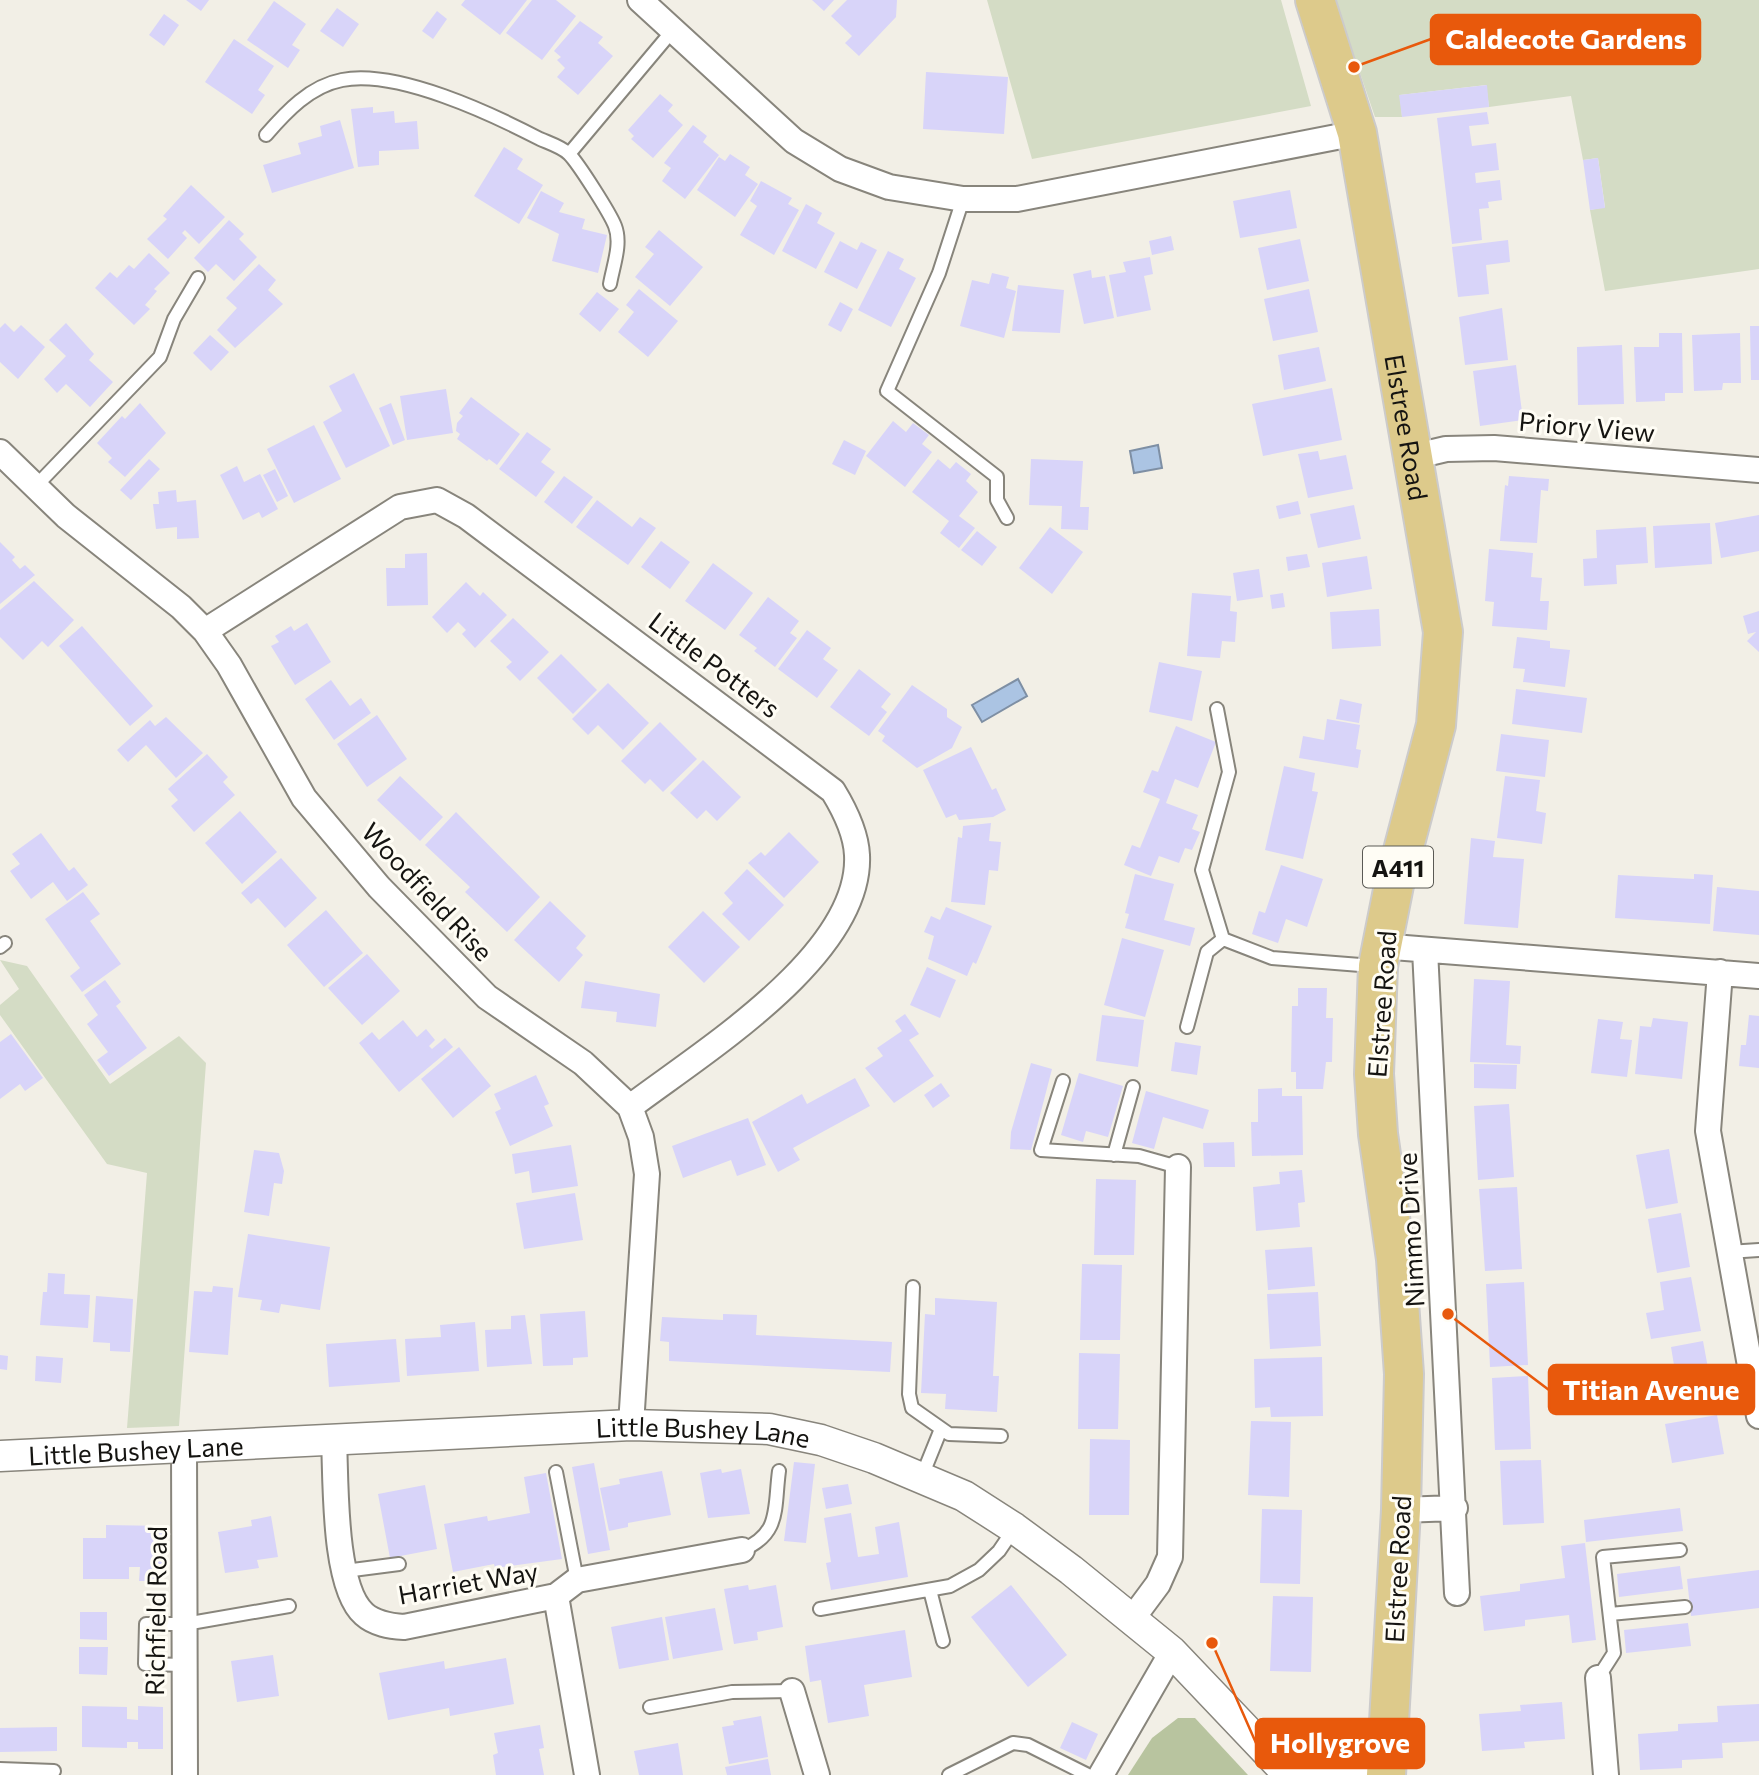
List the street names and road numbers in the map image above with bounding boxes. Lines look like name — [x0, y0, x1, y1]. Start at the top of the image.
street label: Elstree Road — [1380, 352, 1436, 503]
street label: Priory View — [1518, 405, 1657, 447]
street label: Little Potters — [643, 605, 787, 723]
street label: Woodfield Rise — [356, 815, 500, 967]
road number: A411 — [1363, 846, 1433, 888]
street label: Elstree Road — [1360, 929, 1402, 1079]
street label: Nimmo Drive — [1390, 1152, 1430, 1308]
street label: Little Bushey Lane — [595, 1409, 813, 1453]
street label: Little Bushey Lane — [28, 1429, 244, 1470]
street label: Elstree Road — [1378, 1495, 1416, 1643]
street label: Richfield Road — [138, 1526, 172, 1696]
street label: Harriet Way — [396, 1554, 540, 1610]

